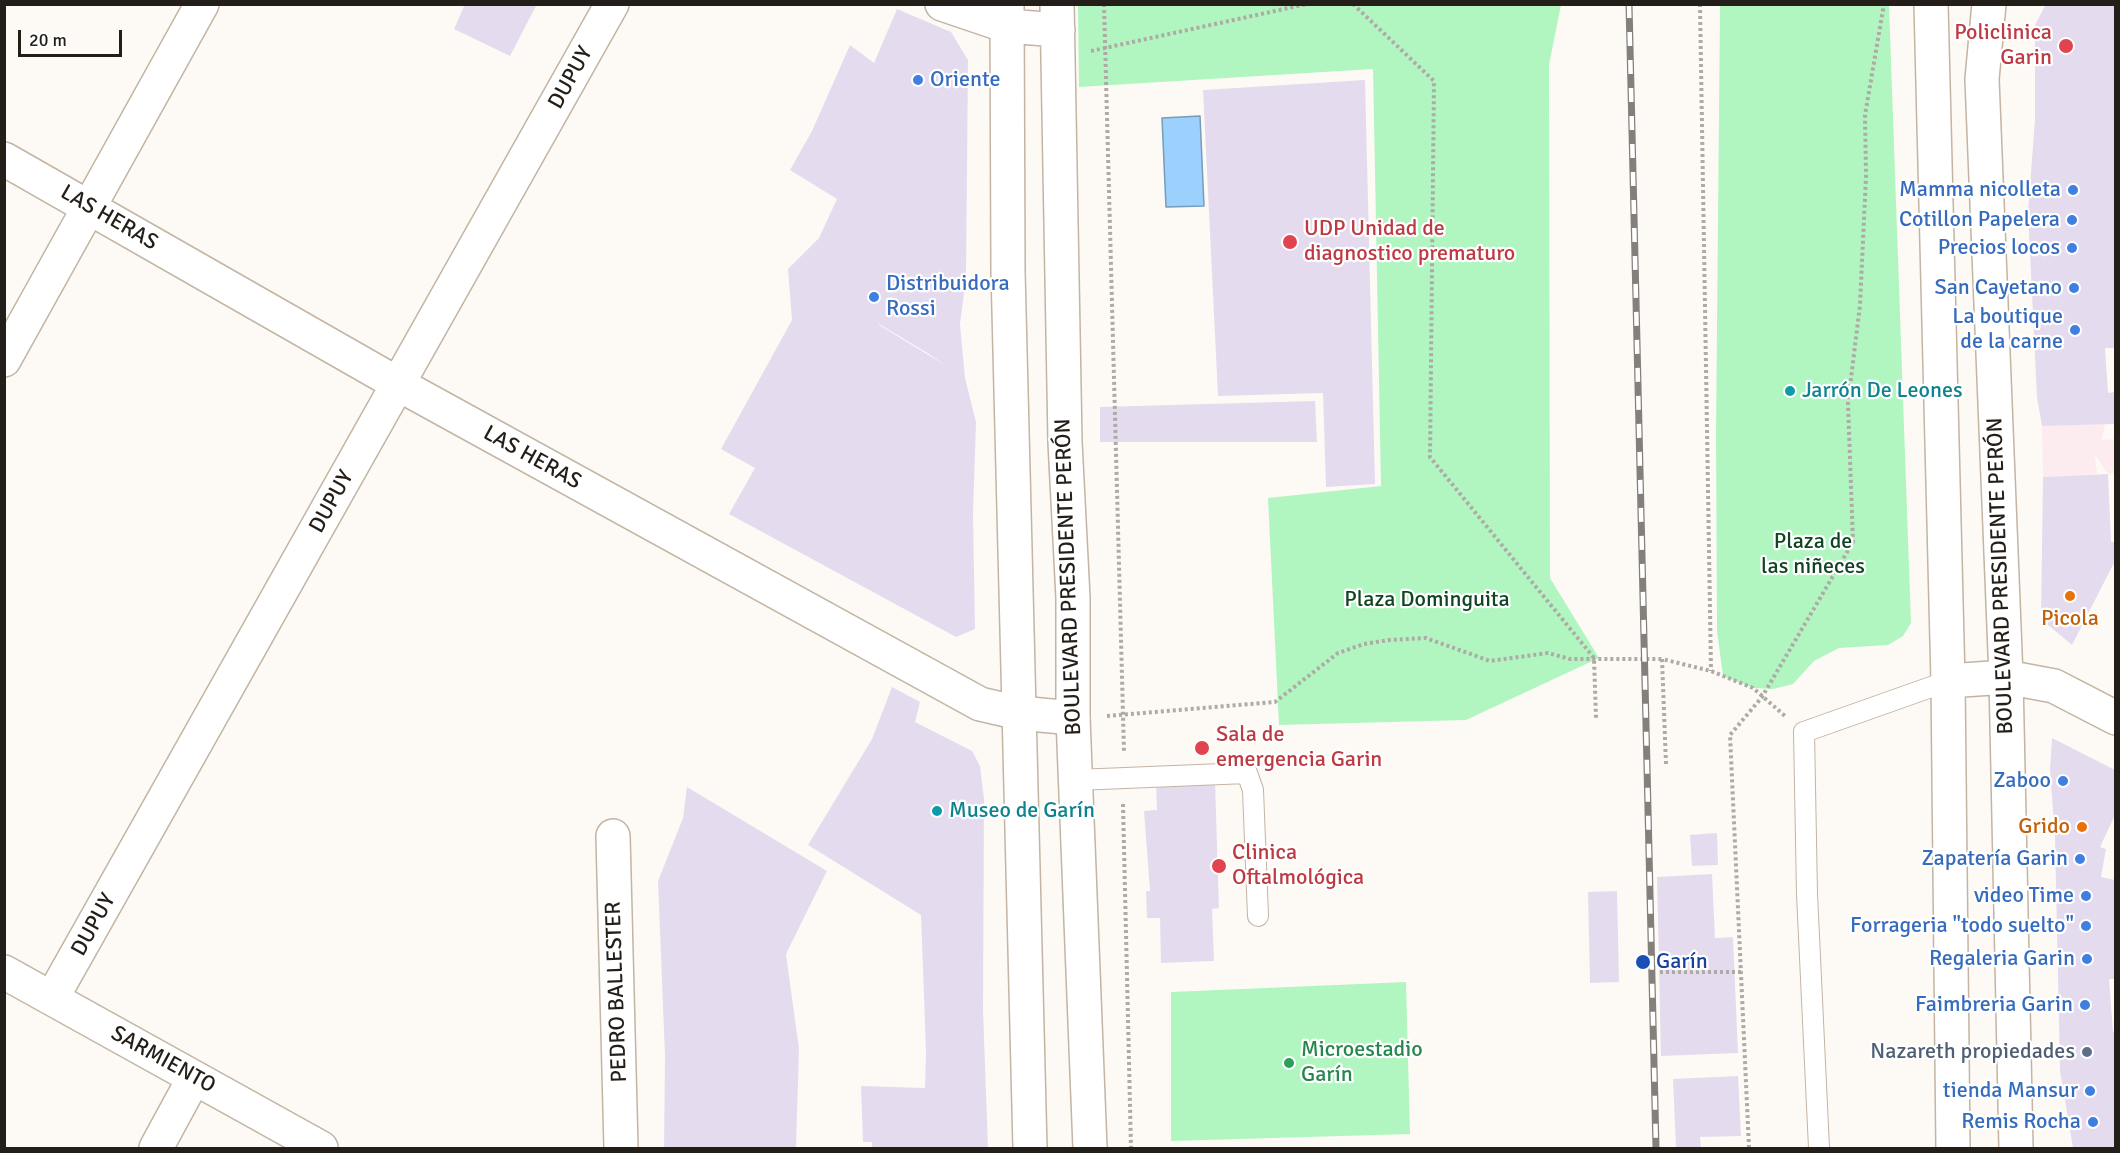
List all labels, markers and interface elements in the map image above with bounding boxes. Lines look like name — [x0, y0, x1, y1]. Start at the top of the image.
scale bar — [21, 18, 124, 56]
place label: Policlinica Garin — [1954, 20, 2052, 72]
text: 20 m — [29, 29, 67, 51]
marker: Policlinica Garin — [2057, 37, 2075, 55]
street label: DUPUY — [543, 42, 599, 114]
place label: Oriente — [930, 67, 1000, 93]
marker: Oriente — [911, 73, 925, 87]
place label: Mamma nicolleta — [1899, 177, 2061, 203]
street label: LAS HERAS — [56, 180, 162, 256]
marker: Mamma nicolleta — [2066, 183, 2080, 197]
place label: Cotillon Papelera — [1899, 207, 2060, 233]
marker: Cotillon Papelera — [2065, 213, 2079, 227]
place label: UDP Unidad de diagnostico prematuro — [1304, 216, 1515, 268]
marker: UDP Unidad de diagnostico prematuro — [1281, 233, 1299, 251]
place label: Precios locos — [1938, 235, 2060, 261]
marker: Precios locos — [2065, 241, 2079, 255]
place label: Distribuidora Rossi — [886, 271, 1010, 322]
place label: San Cayetano — [1934, 275, 2062, 301]
marker: San Cayetano — [2067, 281, 2081, 295]
marker: Distribuidora Rossi — [867, 290, 881, 304]
place label: La boutique de la carne — [1952, 304, 2063, 356]
marker: La boutique de la carne — [2068, 323, 2082, 337]
place label: Jarrón De Leones — [1802, 378, 1963, 404]
marker: Jarrón De Leones — [1783, 384, 1797, 398]
street label: BOULEVARD PRESIDENTE PERÓN — [1982, 417, 2020, 735]
street label: BOULEVARD PRESIDENTE PERÓN — [1050, 418, 1088, 736]
street label: LAS HERAS — [478, 420, 586, 496]
street label: DUPUY — [304, 466, 360, 538]
park label: Plaza de las niñeces — [1761, 529, 1865, 580]
park label: Plaza Dominguita — [1344, 587, 1510, 613]
marker: Picola — [2063, 589, 2077, 603]
place label: Picola — [2041, 606, 2099, 632]
place label: Sala de emergencia Garin — [1216, 722, 1382, 774]
marker: Sala de emergencia Garin — [1193, 739, 1211, 757]
place label: Zaboo — [1993, 768, 2051, 794]
marker: Zaboo — [2056, 774, 2070, 788]
place label: Museo de Garín — [949, 798, 1095, 824]
marker: Museo de Garín — [930, 804, 944, 818]
place label: Grido — [2018, 814, 2070, 840]
marker: Grido — [2075, 820, 2089, 834]
place label: Clinica Oftalmológica — [1232, 840, 1364, 891]
place label: Zapatería Garin — [1922, 846, 2068, 872]
marker: Zapatería Garin — [2073, 852, 2087, 866]
marker: Clinica Oftalmológica — [1210, 857, 1228, 875]
place label: video Time — [1974, 883, 2074, 909]
street label: DUPUY — [66, 889, 122, 961]
marker: video Time — [2079, 889, 2093, 903]
street label: PEDRO BALLESTER — [601, 901, 633, 1083]
place label: Forrageria "todo suelto" — [1850, 913, 2074, 939]
marker: Forrageria "todo suelto" — [2079, 919, 2093, 933]
place label: Regaleria Garin — [1929, 946, 2075, 972]
place label: Garín — [1656, 949, 1708, 975]
marker: Regaleria Garin — [2080, 952, 2094, 966]
marker: Garín — [1634, 953, 1652, 971]
place label: Faimbreria Garin — [1915, 992, 2073, 1018]
marker: Faimbreria Garin — [2078, 998, 2092, 1012]
street label: SARMIENTO — [106, 1021, 220, 1099]
place label: Microestadio Garín — [1301, 1037, 1423, 1088]
place label: Nazareth propiedades — [1870, 1039, 2075, 1065]
marker: Nazareth propiedades — [2080, 1045, 2094, 1059]
marker: Microestadio Garín — [1282, 1056, 1296, 1070]
place label: tienda Mansur — [1943, 1078, 2078, 1104]
marker: tienda Mansur — [2083, 1084, 2097, 1098]
place label: Remis Rocha — [1961, 1109, 2081, 1135]
marker: Remis Rocha — [2086, 1115, 2100, 1129]

